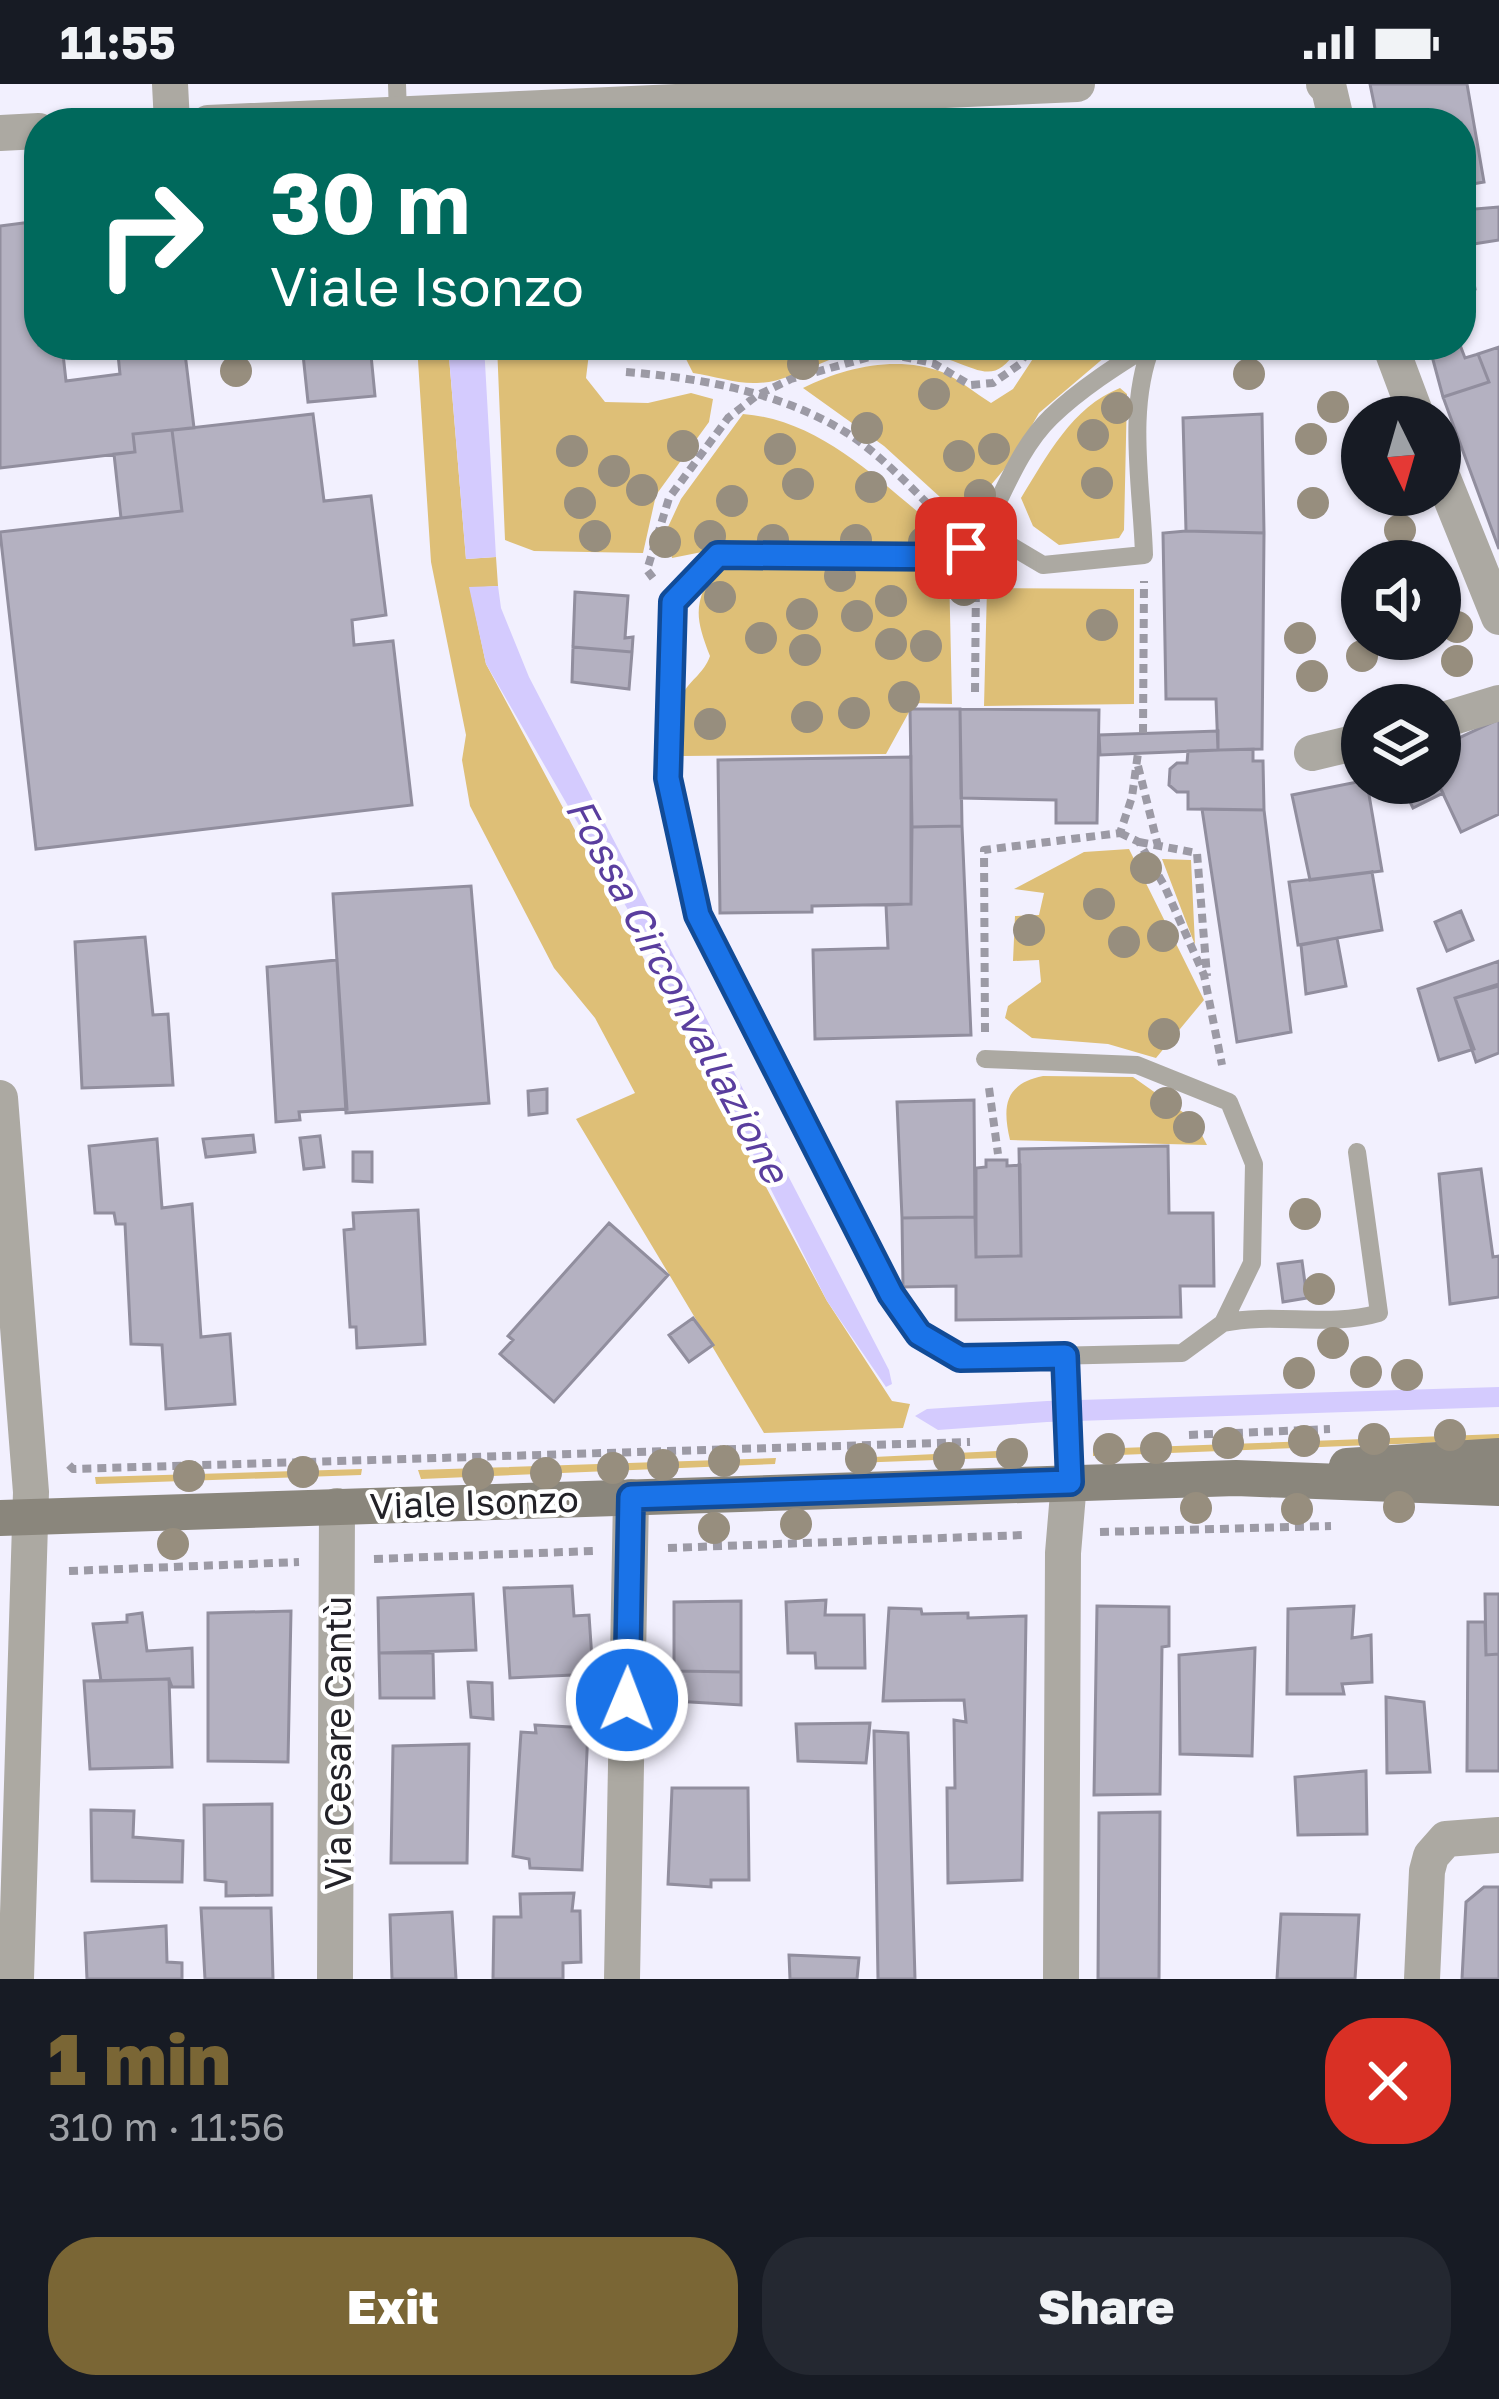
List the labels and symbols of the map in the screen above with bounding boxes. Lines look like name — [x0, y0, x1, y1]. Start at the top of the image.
north arrow — [1341, 396, 1461, 516]
pin — [915, 497, 1017, 599]
water label: Fossa Circonvallazione — [557, 790, 801, 1193]
street label: Viale Isonzo — [369, 1477, 579, 1527]
street label: Via Cesare Cantù — [316, 1596, 359, 1890]
position arrow — [564, 1637, 690, 1763]

